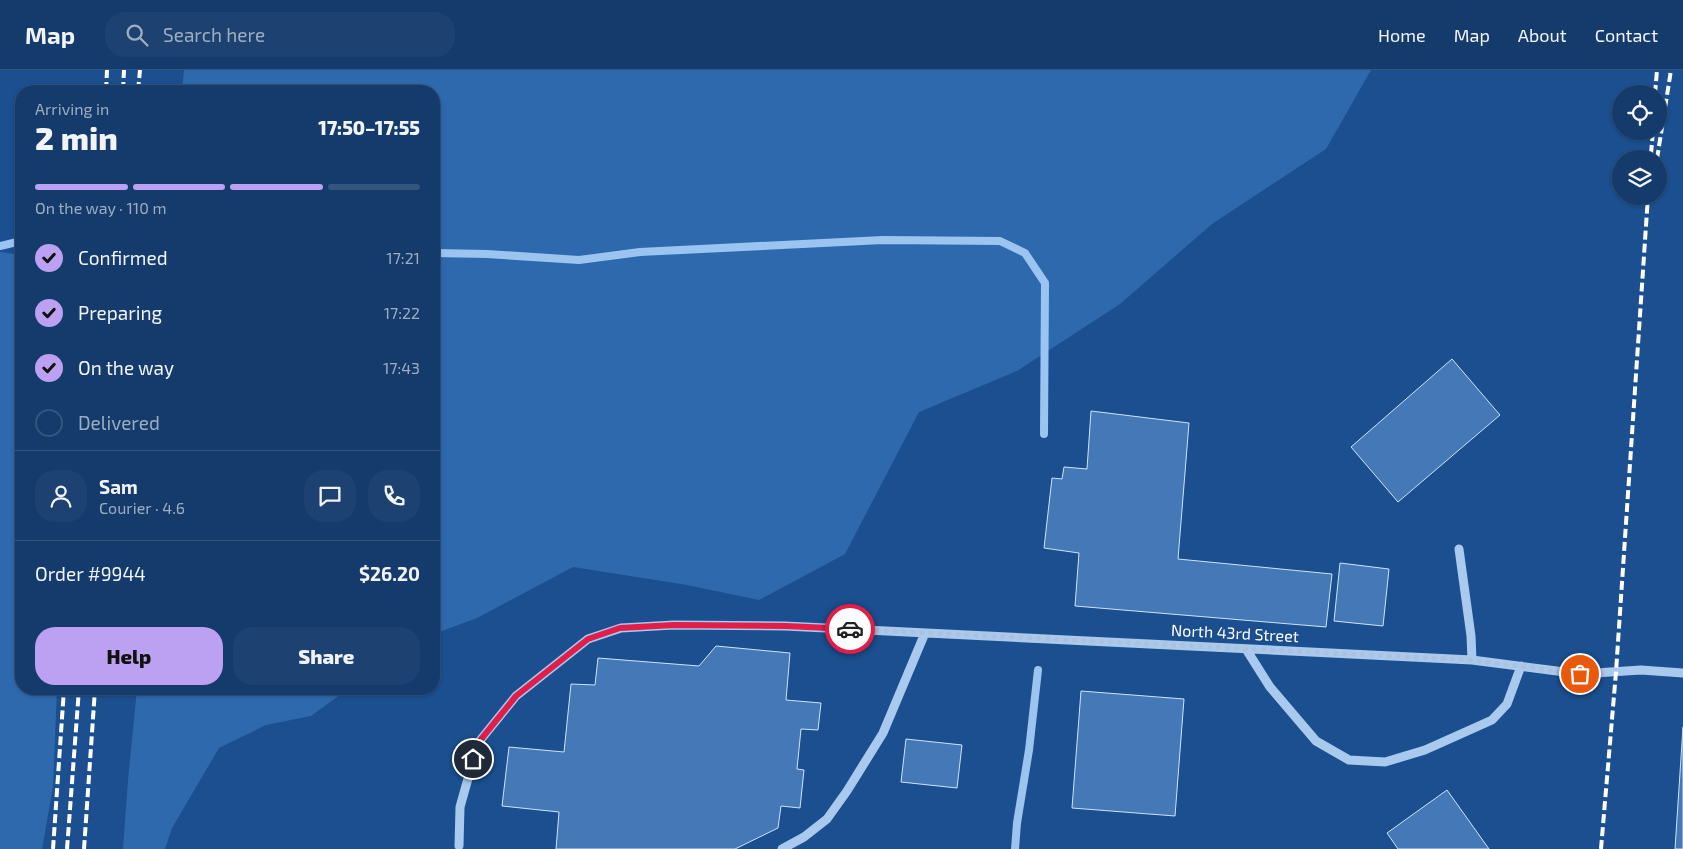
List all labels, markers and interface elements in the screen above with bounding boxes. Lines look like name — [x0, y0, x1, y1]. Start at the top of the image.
search box — [105, 12, 455, 57]
text: Map — [25, 20, 75, 49]
icon: search — [123, 21, 151, 49]
text: Search here — [163, 23, 265, 46]
text: Home — [1378, 24, 1426, 46]
text: Map — [1454, 24, 1490, 46]
text: About — [1518, 24, 1567, 46]
text: Contact — [1595, 24, 1658, 46]
map controls — [1612, 85, 1667, 205]
button: locate — [1612, 85, 1667, 140]
text: Arriving in — [35, 99, 109, 118]
text: 17:50–17:55 — [318, 116, 420, 139]
text: 2 min — [35, 118, 118, 156]
button: layers — [1612, 150, 1667, 205]
text: On the way · 110 m — [35, 198, 166, 217]
icon: check — [35, 244, 63, 272]
text: Confirmed — [78, 246, 168, 269]
text: 17:21 — [386, 248, 420, 267]
icon: check — [35, 299, 63, 327]
text: Preparing — [78, 301, 162, 324]
text: 17:22 — [384, 303, 420, 322]
icon: check — [35, 354, 63, 382]
text: On the way — [78, 356, 174, 379]
text: 17:43 — [383, 358, 420, 377]
text: Delivered — [78, 411, 160, 434]
button: person — [35, 470, 87, 522]
button: chat — [304, 470, 356, 522]
button: phone — [368, 470, 420, 522]
text: Sam — [99, 475, 138, 498]
text: Courier · 4.6 — [99, 498, 185, 517]
text: Order #9944 — [35, 562, 146, 585]
text: $26.20 — [359, 562, 420, 585]
courier — [825, 604, 875, 654]
icon: car — [836, 615, 864, 643]
street label: North 43rd Street — [1171, 620, 1299, 645]
button: Help — [35, 627, 223, 685]
button: Share — [233, 627, 420, 685]
pin — [1559, 653, 1601, 695]
icon: bag — [1566, 660, 1594, 688]
pin — [452, 738, 494, 780]
icon: home — [459, 745, 487, 773]

